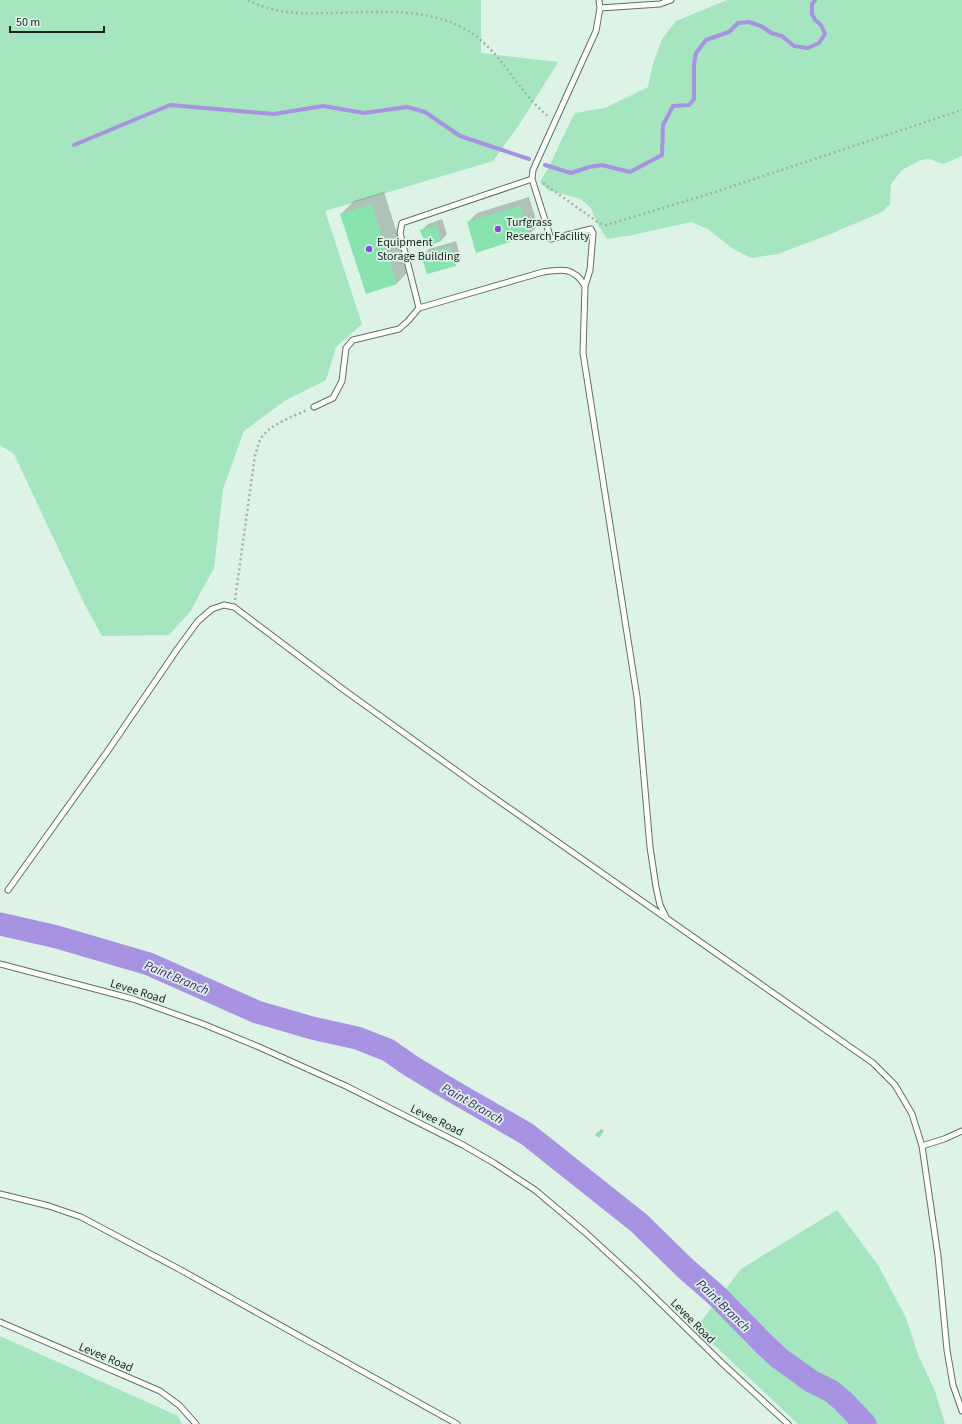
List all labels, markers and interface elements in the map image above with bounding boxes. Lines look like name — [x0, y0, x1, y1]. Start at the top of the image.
scale bar — [10, 8, 104, 34]
text: 50 m — [16, 14, 40, 31]
place label: Turfgrass Research Facility — [506, 214, 590, 245]
marker: Turfgrass Research Facility — [493, 224, 503, 234]
place label: Equipment Storage Building — [377, 234, 460, 265]
marker: Equipment Storage Building — [364, 244, 374, 254]
water label: Paint Branch — [142, 956, 212, 1000]
street label: Levee Road — [108, 975, 168, 1008]
water label: Paint Branch — [438, 1079, 507, 1129]
street label: Levee Road — [407, 1100, 466, 1141]
water label: Paint Branch — [692, 1275, 754, 1336]
street label: Levee Road — [666, 1295, 719, 1348]
street label: Levee Road — [76, 1338, 136, 1376]

